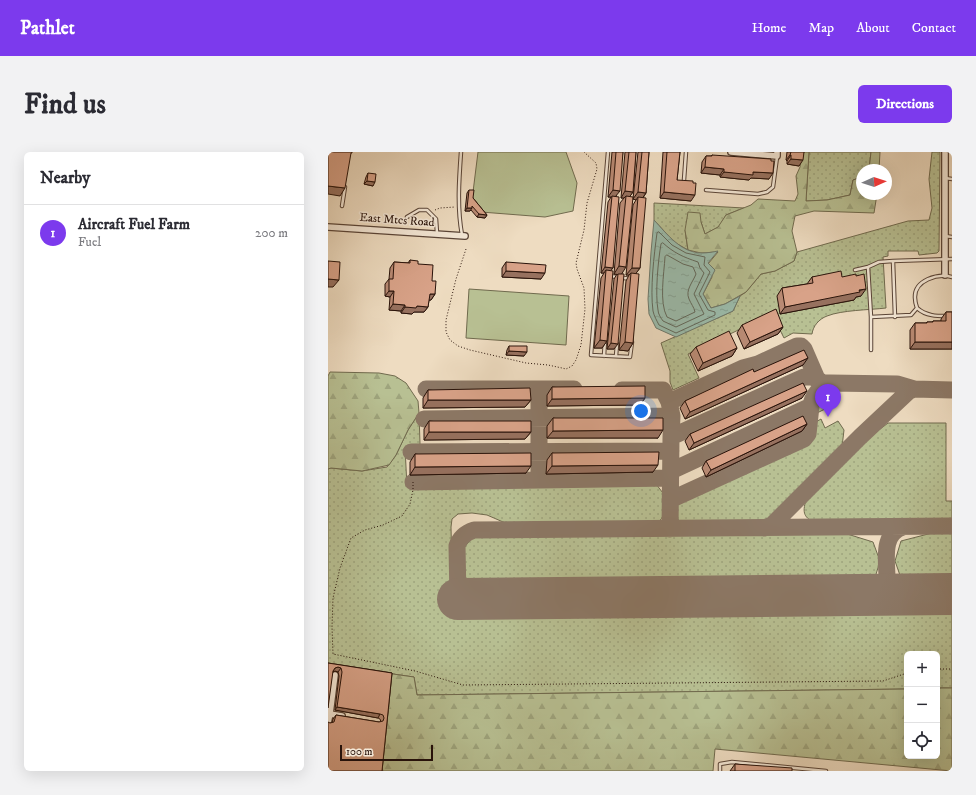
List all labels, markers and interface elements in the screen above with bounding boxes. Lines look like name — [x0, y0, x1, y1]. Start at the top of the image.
text: Pathlet — [20, 17, 75, 40]
text: Home — [752, 19, 786, 37]
text: Map — [808, 19, 834, 37]
text: About — [856, 19, 890, 37]
text: Contact — [912, 19, 956, 37]
button: Directions — [858, 85, 952, 123]
text: Find us — [24, 87, 106, 122]
north arrow — [856, 164, 892, 200]
text: Nearby — [40, 167, 90, 189]
street label: East Mtcs Road — [359, 210, 435, 230]
text: Aircraft Fuel Farm — [78, 215, 190, 234]
text: 1 — [51, 225, 55, 241]
text: 200 m — [255, 225, 288, 241]
text: Fuel — [78, 234, 101, 250]
pin: 1 — [815, 384, 841, 417]
your location — [631, 401, 651, 421]
map controls — [904, 651, 940, 759]
button: + — [904, 651, 940, 687]
button: − — [904, 687, 940, 723]
button: locate — [904, 723, 940, 759]
scale bar — [340, 743, 433, 762]
text: 100 m — [346, 745, 372, 759]

